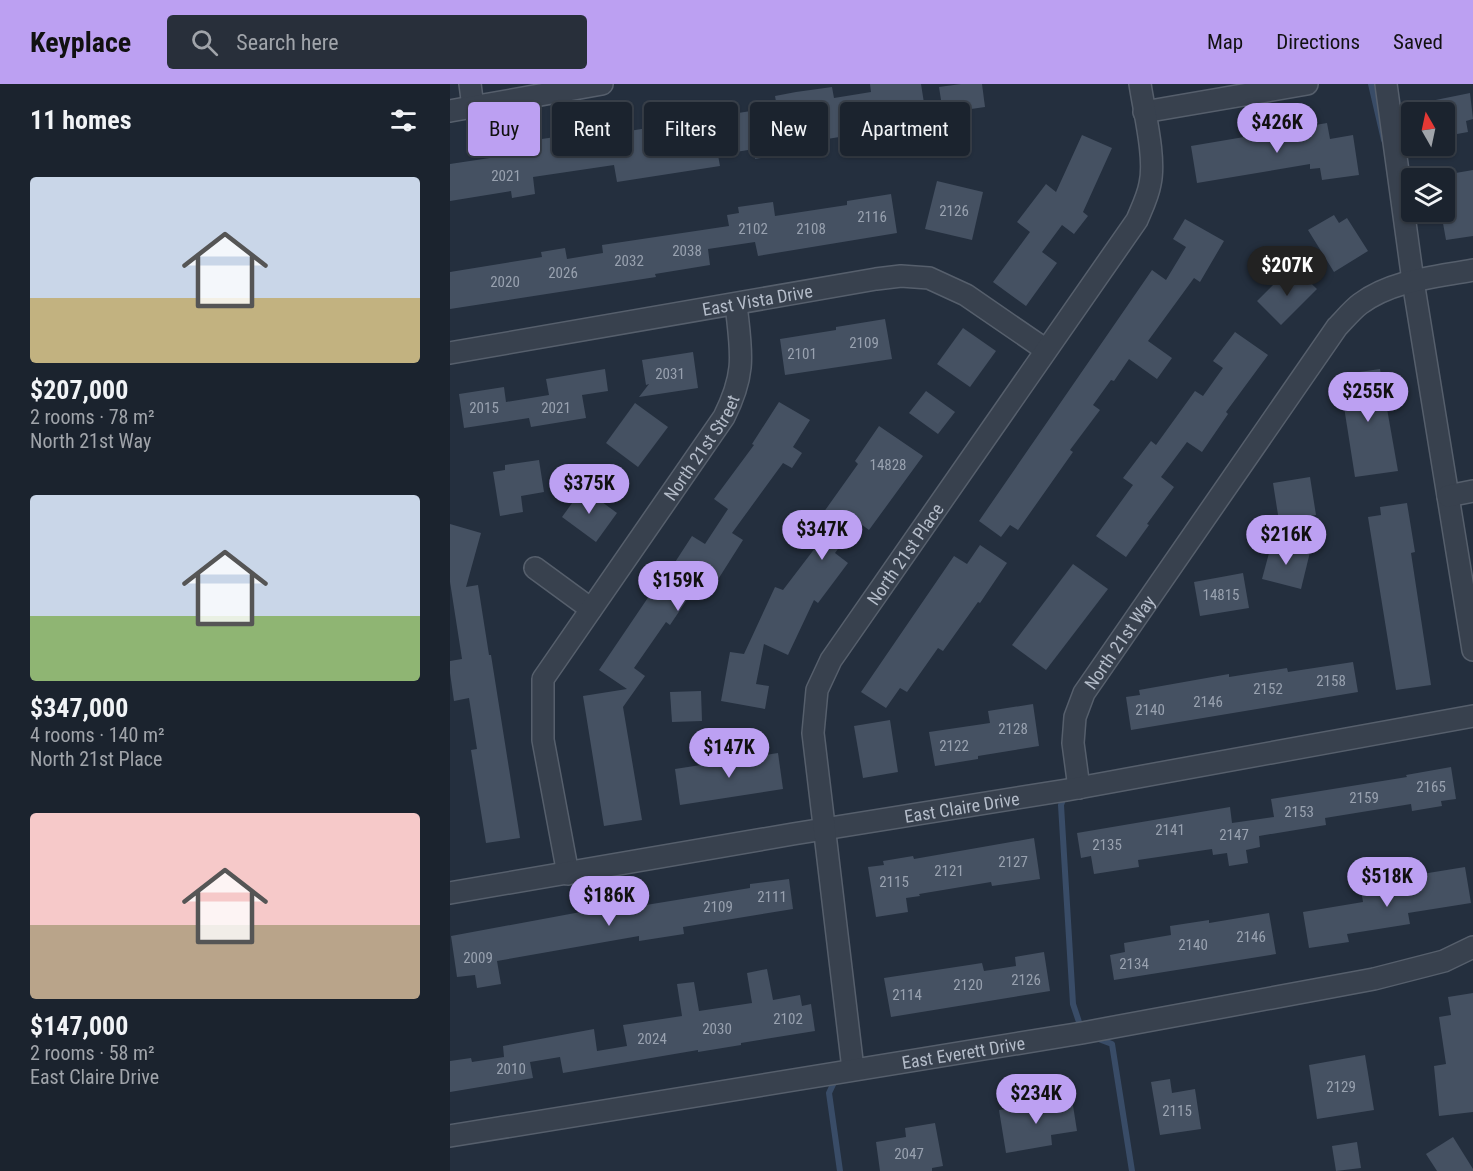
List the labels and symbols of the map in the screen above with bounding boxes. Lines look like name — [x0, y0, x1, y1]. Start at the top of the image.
north arrow — [1401, 102, 1455, 156]
pin: $426K — [1235, 103, 1319, 154]
house number: 2021 — [491, 167, 521, 185]
house number: 2126 — [939, 202, 969, 220]
house number: 2116 — [857, 208, 887, 226]
house number: 2102 — [738, 220, 768, 238]
house number: 2108 — [796, 220, 826, 238]
house number: 2038 — [672, 242, 702, 260]
pin: $207K — [1245, 246, 1329, 297]
house number: 2032 — [614, 252, 644, 270]
house number: 2026 — [548, 264, 578, 282]
house number: 2020 — [490, 273, 520, 291]
street label: East Vista Drive — [701, 280, 814, 320]
house number: 2109 — [849, 334, 879, 352]
house number: 2101 — [787, 345, 817, 363]
house number: 2031 — [655, 365, 685, 383]
pin: $255K — [1326, 372, 1410, 423]
street label: North 21st Street — [659, 392, 743, 504]
house number: 2015 — [469, 399, 499, 417]
house number: 2021 — [541, 399, 571, 417]
house number: 14828 — [869, 456, 907, 474]
pin: $375K — [547, 464, 631, 515]
street label: North 21st Place — [862, 499, 948, 609]
pin: $347K — [780, 510, 864, 561]
pin: $216K — [1244, 515, 1328, 566]
pin: $159K — [636, 561, 720, 612]
house number: 14815 — [1202, 586, 1240, 604]
street label: North 21st Way — [1080, 591, 1159, 693]
house number: 2158 — [1316, 672, 1346, 690]
house number: 2152 — [1253, 680, 1283, 698]
house number: 2146 — [1193, 693, 1223, 711]
house number: 2140 — [1135, 701, 1165, 719]
house number: 2128 — [998, 720, 1028, 738]
pin: $147K — [687, 728, 771, 779]
house number: 2122 — [939, 737, 969, 755]
house number: 2165 — [1416, 778, 1446, 796]
street label: East Claire Drive — [903, 787, 1021, 826]
house number: 2159 — [1349, 789, 1379, 807]
house number: 2153 — [1284, 803, 1314, 821]
house number: 2141 — [1155, 821, 1185, 839]
house number: 2147 — [1219, 826, 1249, 844]
house number: 2135 — [1092, 836, 1122, 854]
house number: 2127 — [998, 853, 1028, 871]
pin: $518K — [1345, 857, 1429, 908]
house number: 2121 — [934, 862, 964, 880]
house number: 2115 — [879, 873, 909, 891]
pin: $186K — [567, 876, 651, 927]
house number: 2111 — [757, 888, 787, 906]
house number: 2109 — [703, 898, 733, 916]
house number: 2146 — [1236, 928, 1266, 946]
house number: 2140 — [1178, 936, 1208, 954]
house number: 2009 — [463, 949, 493, 967]
house number: 2134 — [1119, 955, 1149, 973]
house number: 2126 — [1011, 971, 1041, 989]
house number: 2120 — [953, 976, 983, 994]
house number: 2114 — [892, 986, 922, 1004]
house number: 2102 — [773, 1010, 803, 1028]
house number: 2030 — [702, 1020, 732, 1038]
house number: 2024 — [637, 1030, 667, 1048]
street label: East Everett Drive — [900, 1032, 1026, 1073]
house number: 2010 — [496, 1060, 526, 1078]
pin: $234K — [994, 1074, 1078, 1125]
house number: 2129 — [1326, 1078, 1356, 1096]
house number: 2115 — [1162, 1102, 1192, 1120]
house number: 2047 — [894, 1145, 924, 1163]

